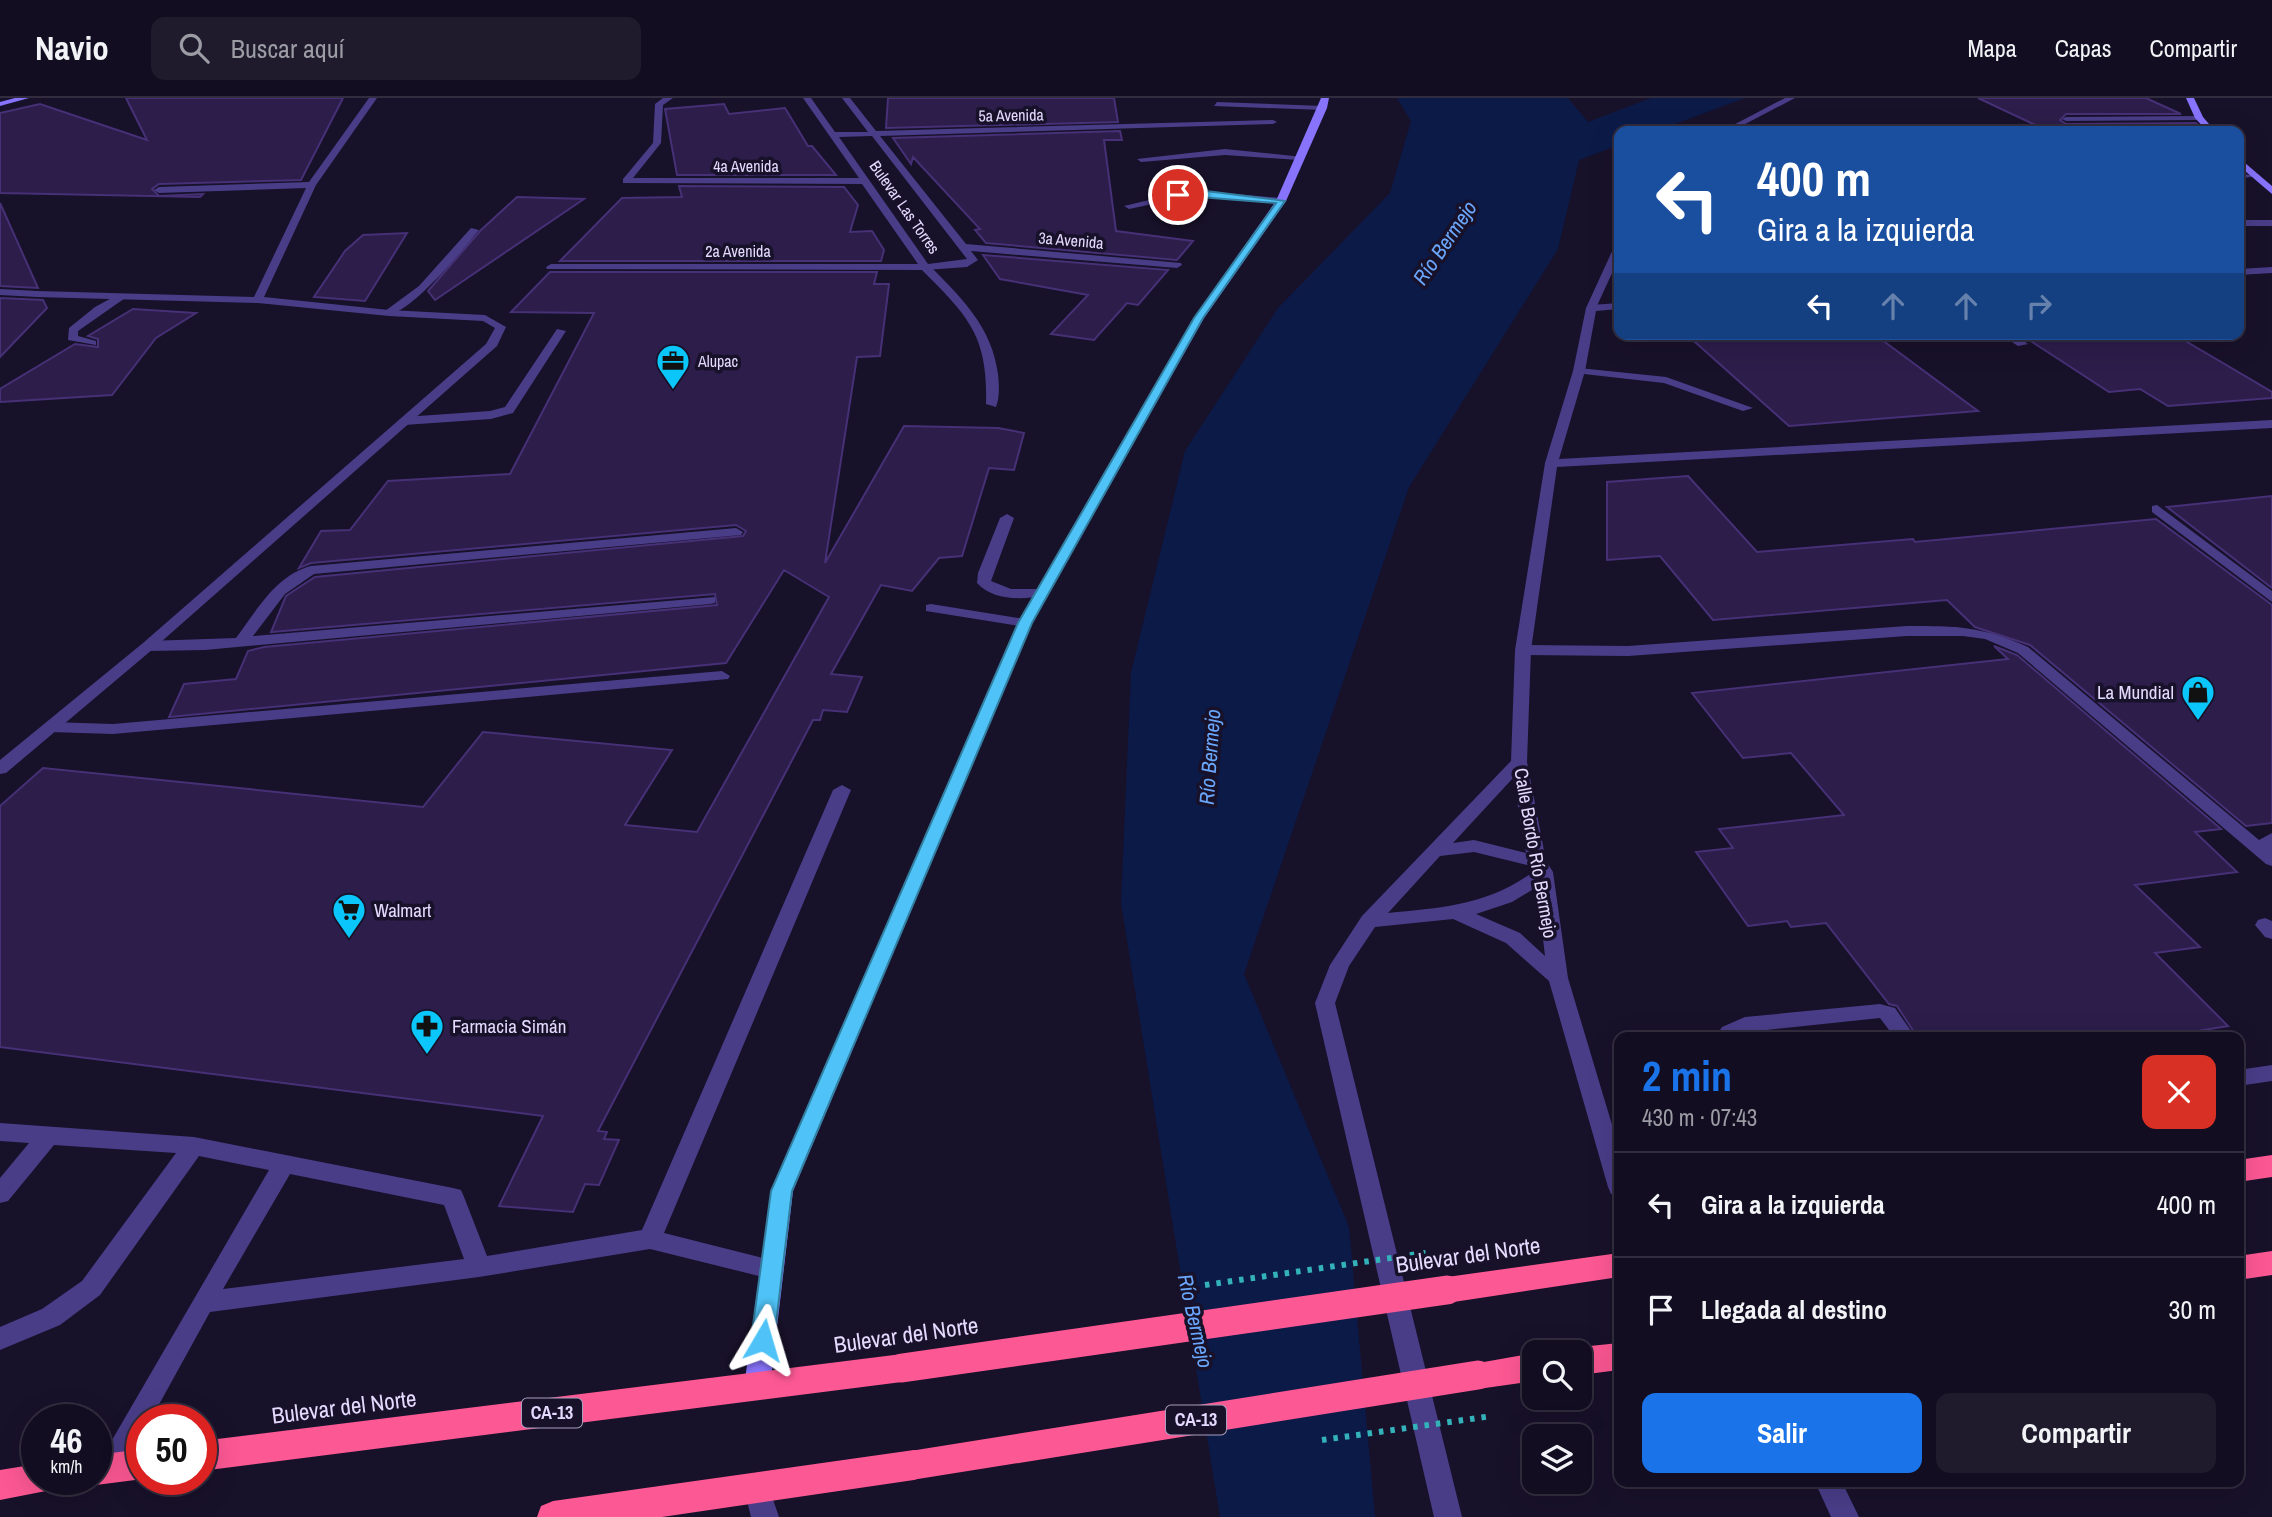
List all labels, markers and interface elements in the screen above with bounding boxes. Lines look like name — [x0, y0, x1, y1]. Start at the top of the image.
search box — [151, 17, 641, 80]
text: Navio — [35, 26, 109, 70]
icon: search — [175, 29, 213, 67]
text: Buscar aquí — [231, 31, 344, 66]
text: Mapa — [1967, 32, 2017, 64]
text: Capas — [2055, 32, 2112, 64]
text: Compartir — [2150, 32, 2237, 64]
street label: 5a Avenida — [978, 103, 1045, 127]
text: 400 m — [1757, 145, 1871, 211]
icon: left — [1642, 154, 1733, 245]
street label: 4a Avenida — [713, 155, 779, 177]
street label: Bulevar Las Torres — [865, 156, 945, 258]
pin — [1148, 165, 1208, 225]
icon: arrive — [1159, 176, 1197, 214]
water label: Río Bermejo — [1406, 195, 1483, 290]
text: Gira a la izquierda — [1757, 208, 1974, 251]
street label: 3a Avenida — [1037, 226, 1105, 254]
street label: 2a Avenida — [705, 240, 771, 262]
icon: left — [1801, 287, 1839, 325]
icon: ahead — [1874, 287, 1912, 325]
icon: ahead — [1947, 287, 1985, 325]
icon: right — [2020, 287, 2058, 325]
office icon: Alupac — [654, 342, 692, 391]
place label: Alupac — [697, 350, 739, 372]
shop icon: La Mundial — [2179, 673, 2217, 722]
place label: La Mundial — [2097, 679, 2174, 705]
water label: Río Bermejo — [1192, 708, 1227, 806]
street label: Calle Bordo Río Bermejo — [1508, 766, 1564, 940]
supermarket icon: Walmart — [330, 891, 368, 940]
place label: Walmart — [374, 897, 432, 923]
pharmacy icon: Farmacia Simán — [408, 1007, 446, 1056]
place label: Farmacia Simán — [452, 1013, 566, 1039]
text: 2 min — [1642, 1048, 1732, 1104]
button: close — [2142, 1055, 2216, 1129]
text: 430 m · 07:43 — [1642, 1102, 1757, 1133]
icon: left — [1642, 1186, 1680, 1224]
text: Gira a la izquierda — [1701, 1187, 1885, 1222]
text: 400 m — [2157, 1187, 2216, 1222]
street label: Bulevar del Norte — [1394, 1229, 1542, 1280]
water label: Río Bermejo — [1171, 1271, 1220, 1371]
icon: arrive — [1642, 1291, 1680, 1329]
text: Llegada al destino — [1701, 1292, 1887, 1327]
text: 30 m — [2169, 1292, 2216, 1327]
position arrow — [726, 1303, 800, 1377]
street label: Bulevar del Norte — [832, 1309, 980, 1360]
map controls — [1522, 1340, 1592, 1494]
button: search — [1522, 1340, 1592, 1410]
street label: Bulevar del Norte — [270, 1382, 418, 1431]
button: Salir — [1642, 1393, 1922, 1473]
button: Compartir — [1936, 1393, 2216, 1473]
road number: CA-13 — [522, 1398, 582, 1428]
speed limit sign: 50 — [126, 1404, 217, 1495]
road number: CA-13 — [1166, 1406, 1226, 1434]
text: 46 — [51, 1417, 82, 1464]
button: layers — [1522, 1424, 1592, 1494]
text: km/h — [51, 1454, 83, 1479]

